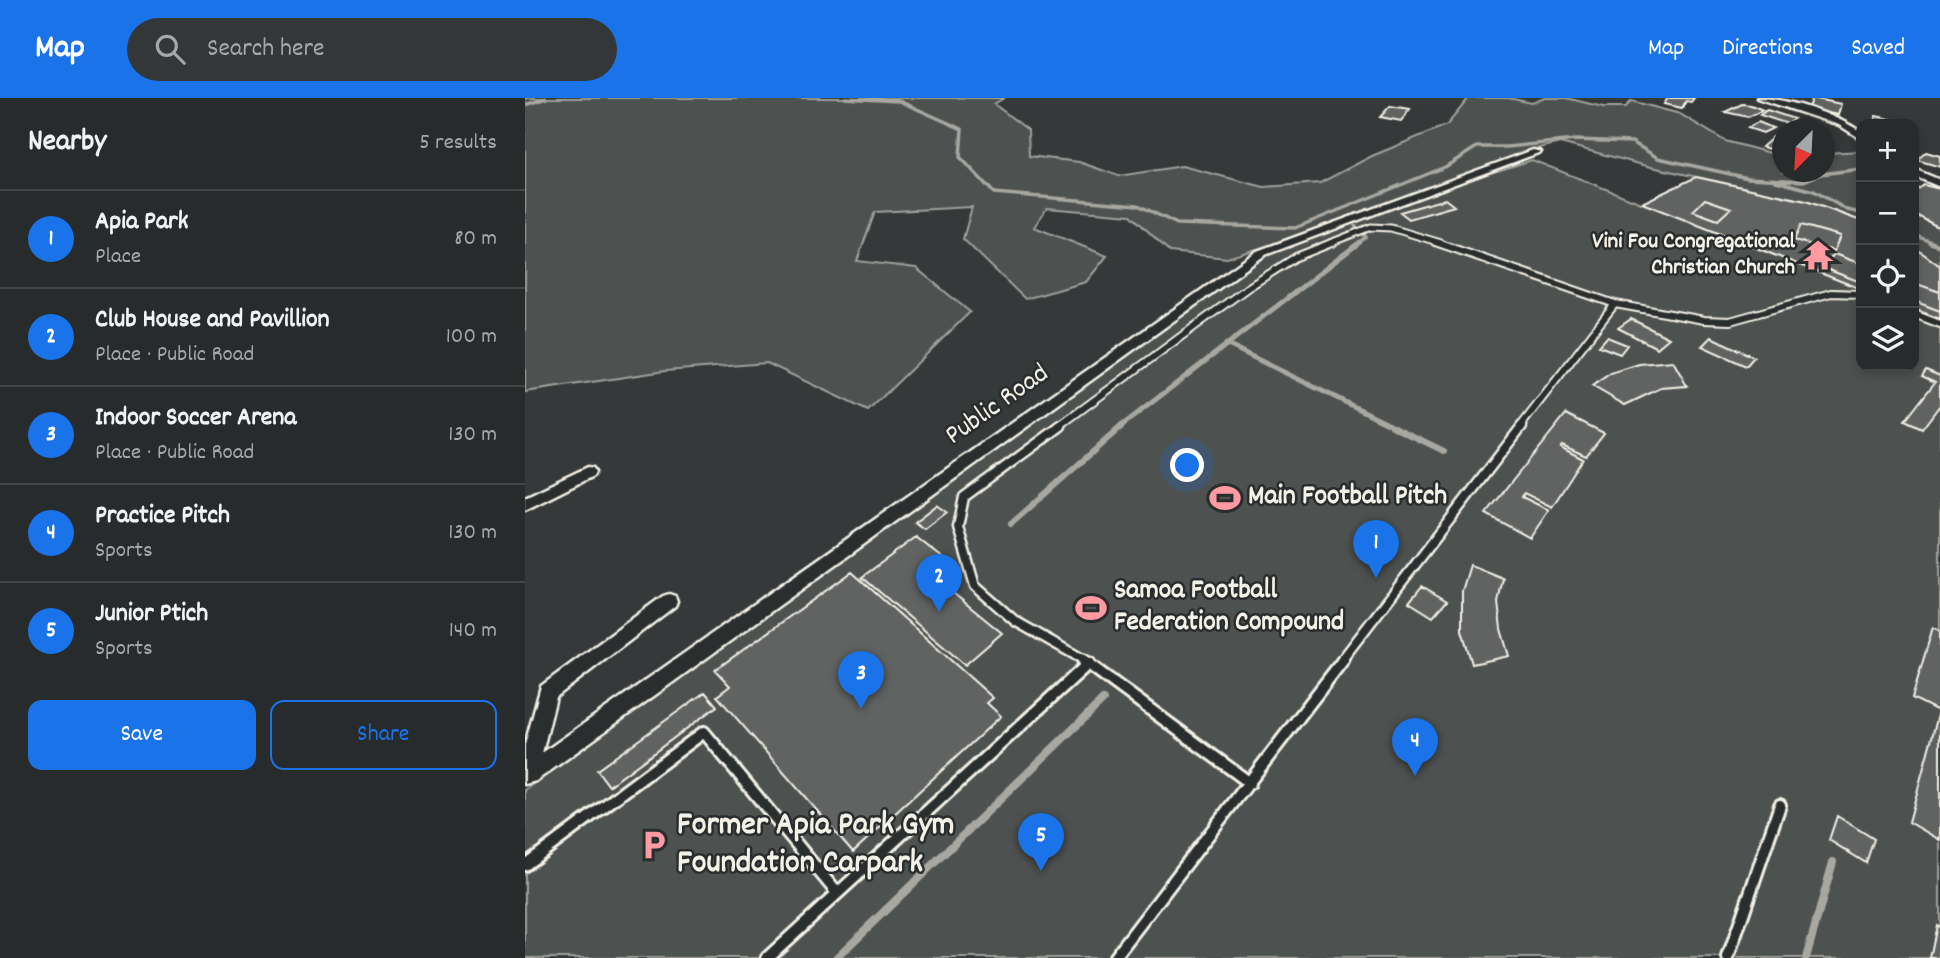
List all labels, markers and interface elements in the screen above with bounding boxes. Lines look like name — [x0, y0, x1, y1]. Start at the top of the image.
search box — [127, 18, 617, 81]
text: Map — [35, 26, 85, 73]
icon: search — [151, 30, 189, 68]
text: Search here — [207, 31, 325, 68]
text: Map — [1648, 32, 1684, 66]
text: Directions — [1722, 32, 1813, 66]
text: Saved — [1851, 32, 1905, 66]
north arrow — [1772, 119, 1835, 182]
map controls — [1856, 119, 1919, 371]
button: + — [1856, 119, 1919, 182]
text: Nearby — [28, 122, 106, 165]
text: 5 results — [419, 127, 497, 160]
button: − — [1856, 182, 1919, 245]
text: Apia Park — [95, 204, 188, 241]
text: 1 — [48, 223, 54, 256]
text: 80 m — [454, 223, 497, 256]
place label: Vini Fou Congregational Christian Church — [1592, 226, 1796, 285]
temple icon: Vini Fou Congregational Christian Church — [1801, 238, 1835, 272]
text: Place — [95, 241, 141, 274]
button: locate — [1856, 245, 1919, 308]
text: Club House and Pavillion — [95, 302, 330, 339]
button: layers — [1856, 308, 1919, 371]
text: 2 — [46, 321, 56, 354]
text: 100 m — [446, 321, 497, 354]
text: Place · Public Road — [95, 339, 254, 372]
street label: Public Road — [938, 356, 1058, 456]
text: Indoor Soccer Arena — [95, 400, 296, 437]
text: 3 — [46, 419, 56, 452]
text: 130 m — [448, 419, 497, 452]
text: Place · Public Road — [95, 437, 254, 470]
your location — [1170, 448, 1204, 482]
place label: Main Football Pitch — [1248, 478, 1447, 518]
sports icon: Main Football Pitch — [1208, 481, 1242, 515]
text: Practice Pitch — [95, 498, 230, 535]
text: 4 — [46, 517, 56, 550]
text: 130 m — [448, 517, 497, 550]
pin: 1 — [1353, 520, 1399, 578]
text: Sports — [95, 535, 153, 568]
pin: 2 — [916, 554, 962, 612]
place label: Samoa Football Federation Compound — [1114, 572, 1344, 644]
sports icon: Samoa Football Federation Compound — [1074, 591, 1108, 625]
text: Junior Ptich — [95, 596, 208, 633]
text: 5 — [46, 615, 56, 648]
text: 140 m — [449, 615, 497, 648]
text: Sports — [95, 633, 153, 666]
pin: 3 — [838, 651, 884, 709]
button: Save — [28, 700, 256, 770]
button: Share — [270, 700, 497, 770]
pin: 4 — [1392, 718, 1438, 776]
place label: Former Apia Park Gym Foundation Carpark — [677, 803, 954, 888]
pin: 5 — [1018, 813, 1064, 871]
parking icon: Former Apia Park Gym Foundation Carpark — [637, 828, 671, 862]

